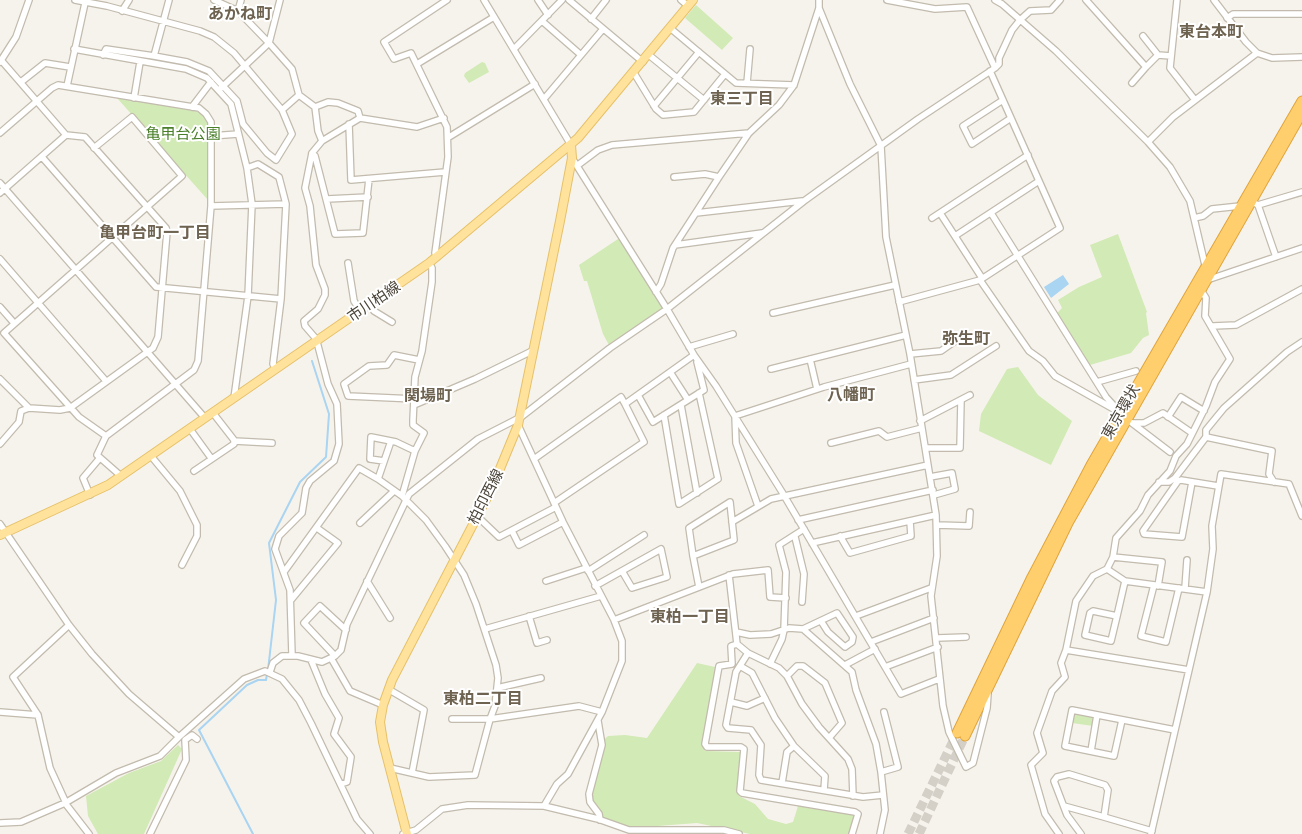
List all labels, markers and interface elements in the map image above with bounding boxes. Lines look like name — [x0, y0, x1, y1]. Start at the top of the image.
district label: あかね町 — [208, 4, 272, 24]
district label: 東台本町 — [1179, 22, 1243, 42]
district label: 東三丁目 — [710, 89, 774, 109]
park label: 亀甲台公園 — [146, 125, 220, 143]
district label: 亀甲台町一丁目 — [99, 223, 211, 243]
street label: 市川柏線 — [344, 278, 404, 326]
district label: 弥生町 — [942, 329, 990, 349]
street label: 東京環状 — [1098, 382, 1144, 442]
district label: 八幡町 — [827, 385, 875, 405]
district label: 関場町 — [404, 386, 452, 406]
street label: 柏印西線 — [464, 466, 508, 528]
district label: 東柏一丁目 — [650, 607, 730, 627]
district label: 東柏二丁目 — [443, 689, 523, 709]

